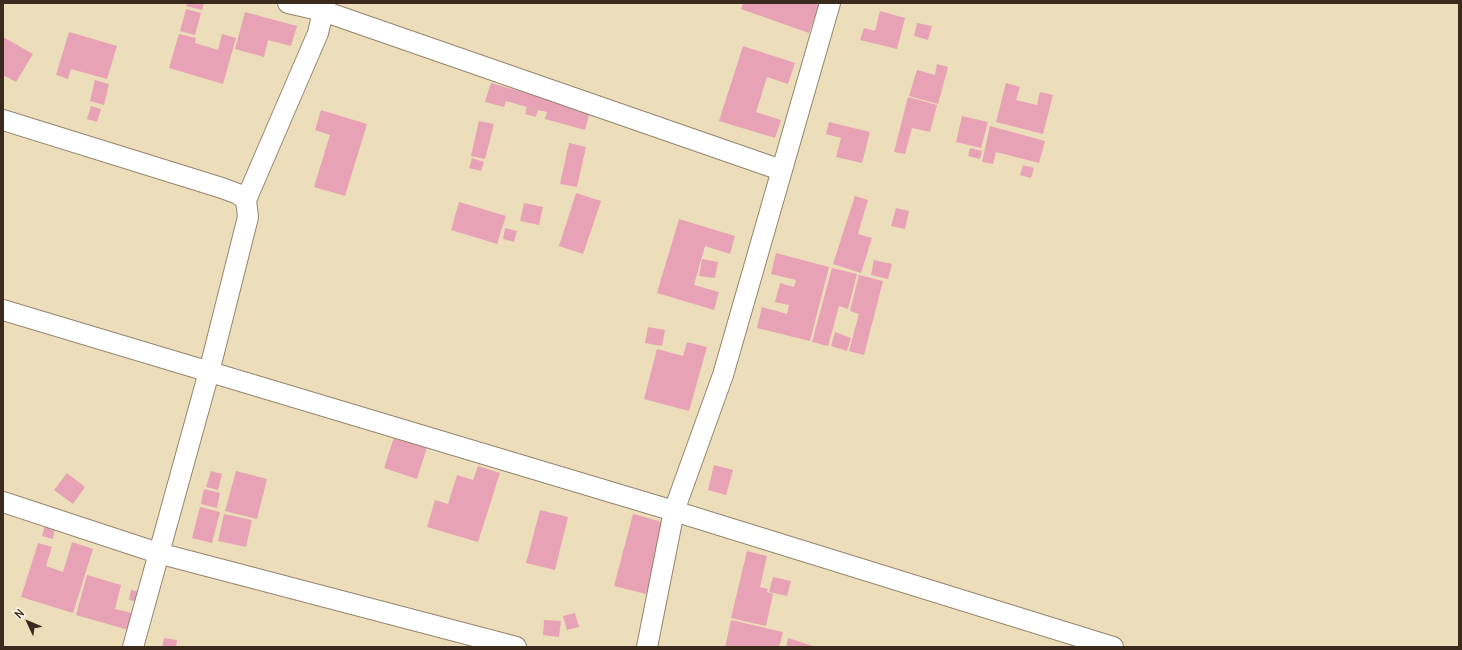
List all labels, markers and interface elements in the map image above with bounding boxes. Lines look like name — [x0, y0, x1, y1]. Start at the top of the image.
north arrow — [8, 602, 48, 642]
text: N — [12, 606, 27, 621]

